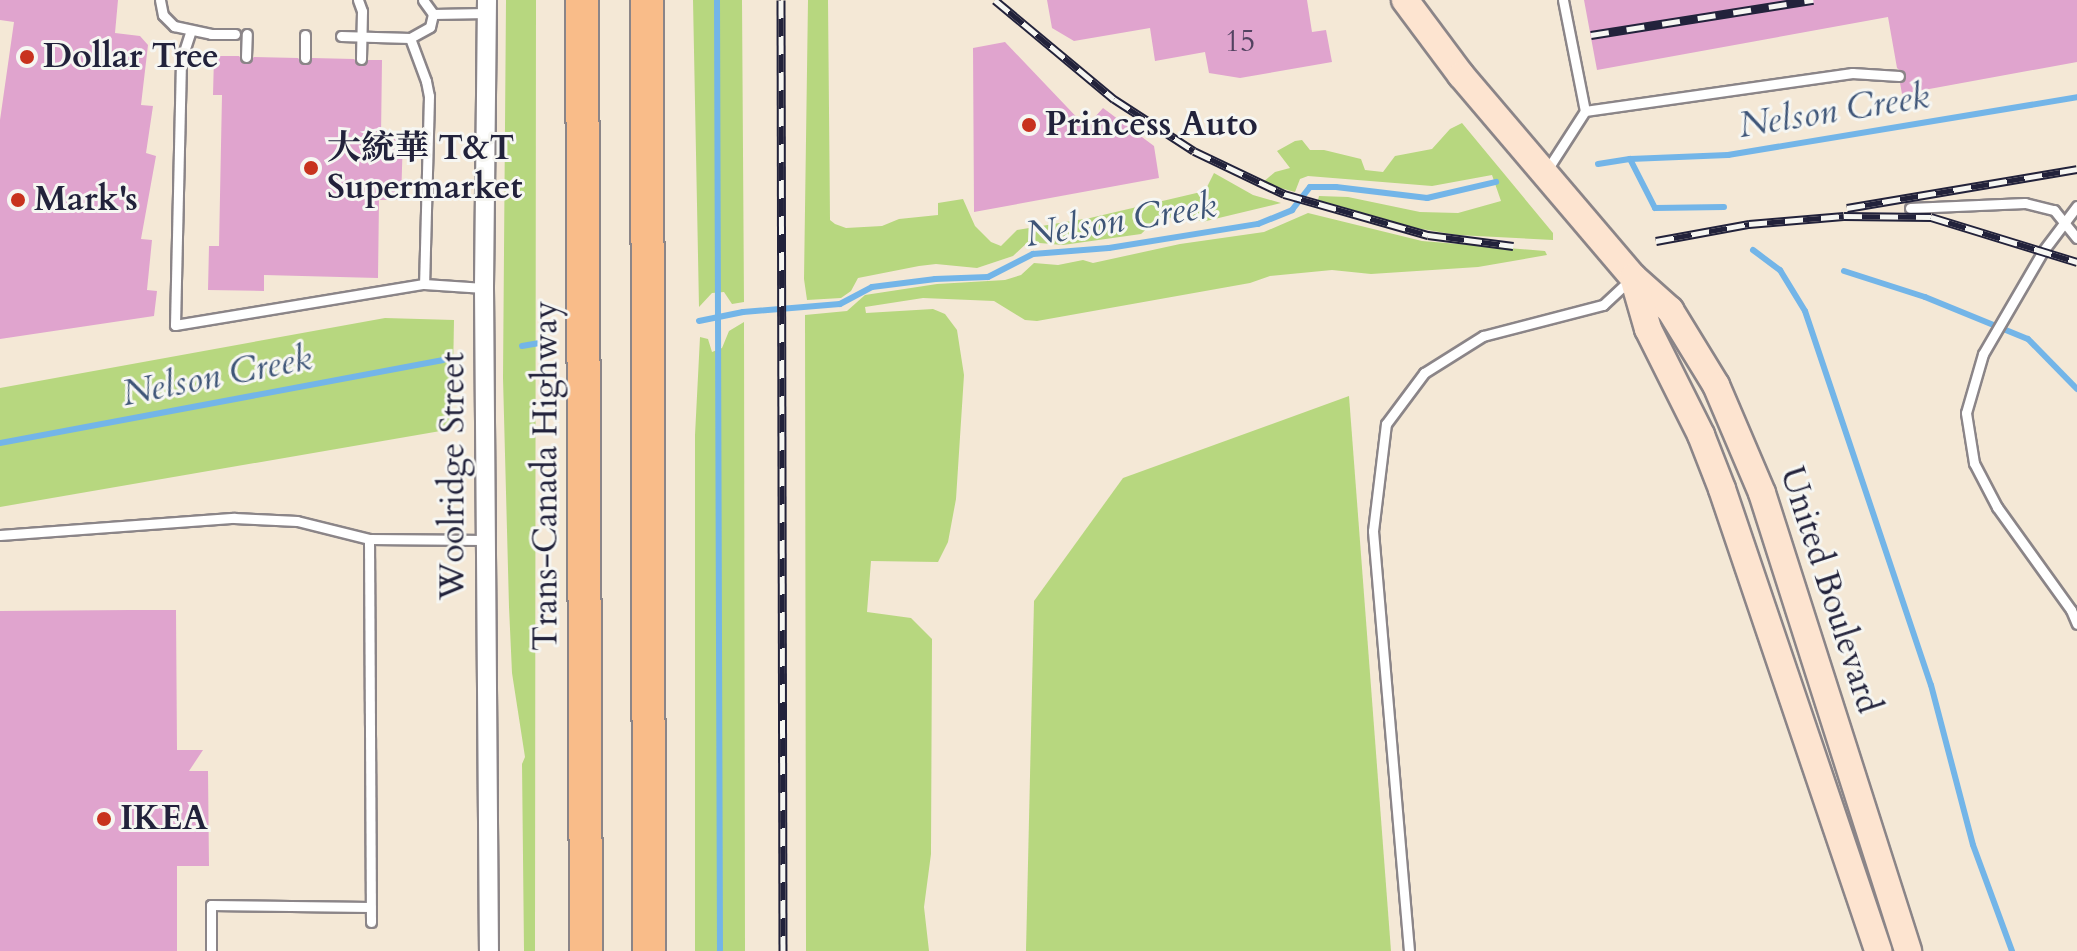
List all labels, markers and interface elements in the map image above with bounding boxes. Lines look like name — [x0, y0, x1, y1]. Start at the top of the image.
house number: 15 — [1225, 24, 1255, 60]
place label: Dollar Tree — [43, 37, 219, 77]
marker: Dollar Tree — [18, 48, 36, 66]
water label: Nelson Creek — [1736, 75, 1932, 147]
place label: Princess Auto — [1045, 105, 1258, 145]
marker: Princess Auto — [1020, 116, 1038, 134]
place label: 大統華 T&T Supermarket — [327, 128, 523, 208]
marker: 大統華 T&T Supermarket — [302, 159, 320, 177]
place label: Mark's — [34, 180, 138, 220]
water label: Nelson Creek — [1023, 184, 1219, 256]
marker: Mark's — [9, 191, 27, 209]
street label: Trans-Canada Highway — [526, 301, 566, 651]
water label: Nelson Creek — [119, 336, 315, 416]
street label: Woolridge Street — [433, 352, 473, 600]
street label: United Boulevard — [1771, 462, 1889, 718]
place label: IKEA — [120, 799, 208, 839]
marker: IKEA — [95, 810, 113, 828]

